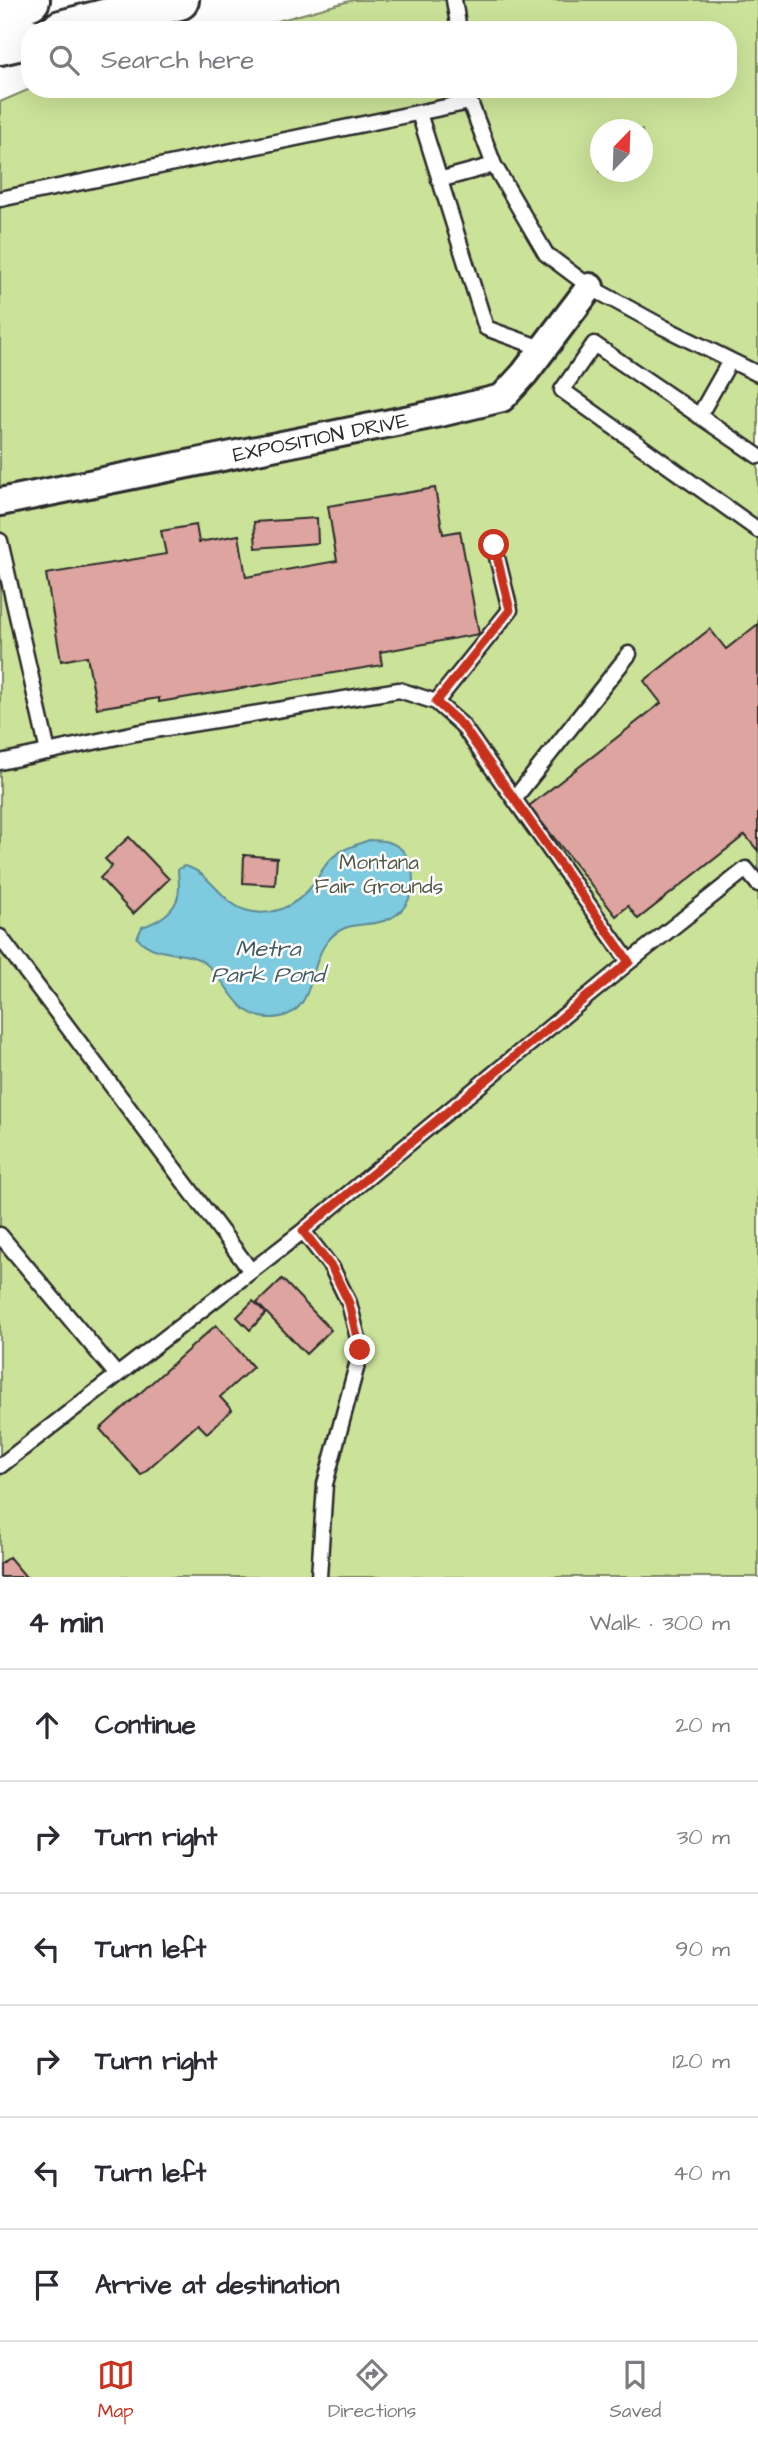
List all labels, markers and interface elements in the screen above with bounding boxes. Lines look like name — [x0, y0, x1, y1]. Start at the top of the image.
search box — [21, 21, 737, 98]
icon: search — [45, 41, 83, 79]
text: Search here — [101, 42, 254, 78]
north arrow — [590, 119, 653, 182]
street label: EXPOSITION DRIVE — [230, 405, 411, 469]
route start — [478, 529, 509, 560]
park label: Montana Fair Grounds — [315, 848, 443, 901]
water label: Metra Park Pond — [211, 933, 329, 991]
route end — [344, 1334, 375, 1365]
text: 4 min — [28, 1602, 103, 1644]
text: Walk · 300 m — [589, 1607, 730, 1639]
icon: ahead — [28, 1706, 66, 1744]
text: Continue — [95, 1707, 196, 1743]
text: 20 m — [675, 1709, 730, 1741]
icon: right — [28, 1818, 66, 1856]
text: Turn right — [95, 1819, 217, 1855]
text: 30 m — [677, 1821, 730, 1853]
icon: left — [28, 1930, 66, 1968]
text: Turn left — [95, 1931, 206, 1967]
text: 90 m — [675, 1933, 730, 1965]
icon: right — [28, 2042, 66, 2080]
text: Turn right — [95, 2043, 217, 2079]
text: 120 m — [672, 2045, 730, 2077]
icon: left — [28, 2154, 66, 2192]
text: Turn left — [95, 2155, 206, 2191]
text: 40 m — [673, 2157, 730, 2189]
icon: arrive — [28, 2266, 66, 2304]
text: Arrive at destination — [95, 2267, 340, 2303]
tab: Map — [97, 2356, 135, 2425]
tab: Directions — [328, 2356, 416, 2425]
tab: Saved — [610, 2356, 661, 2425]

